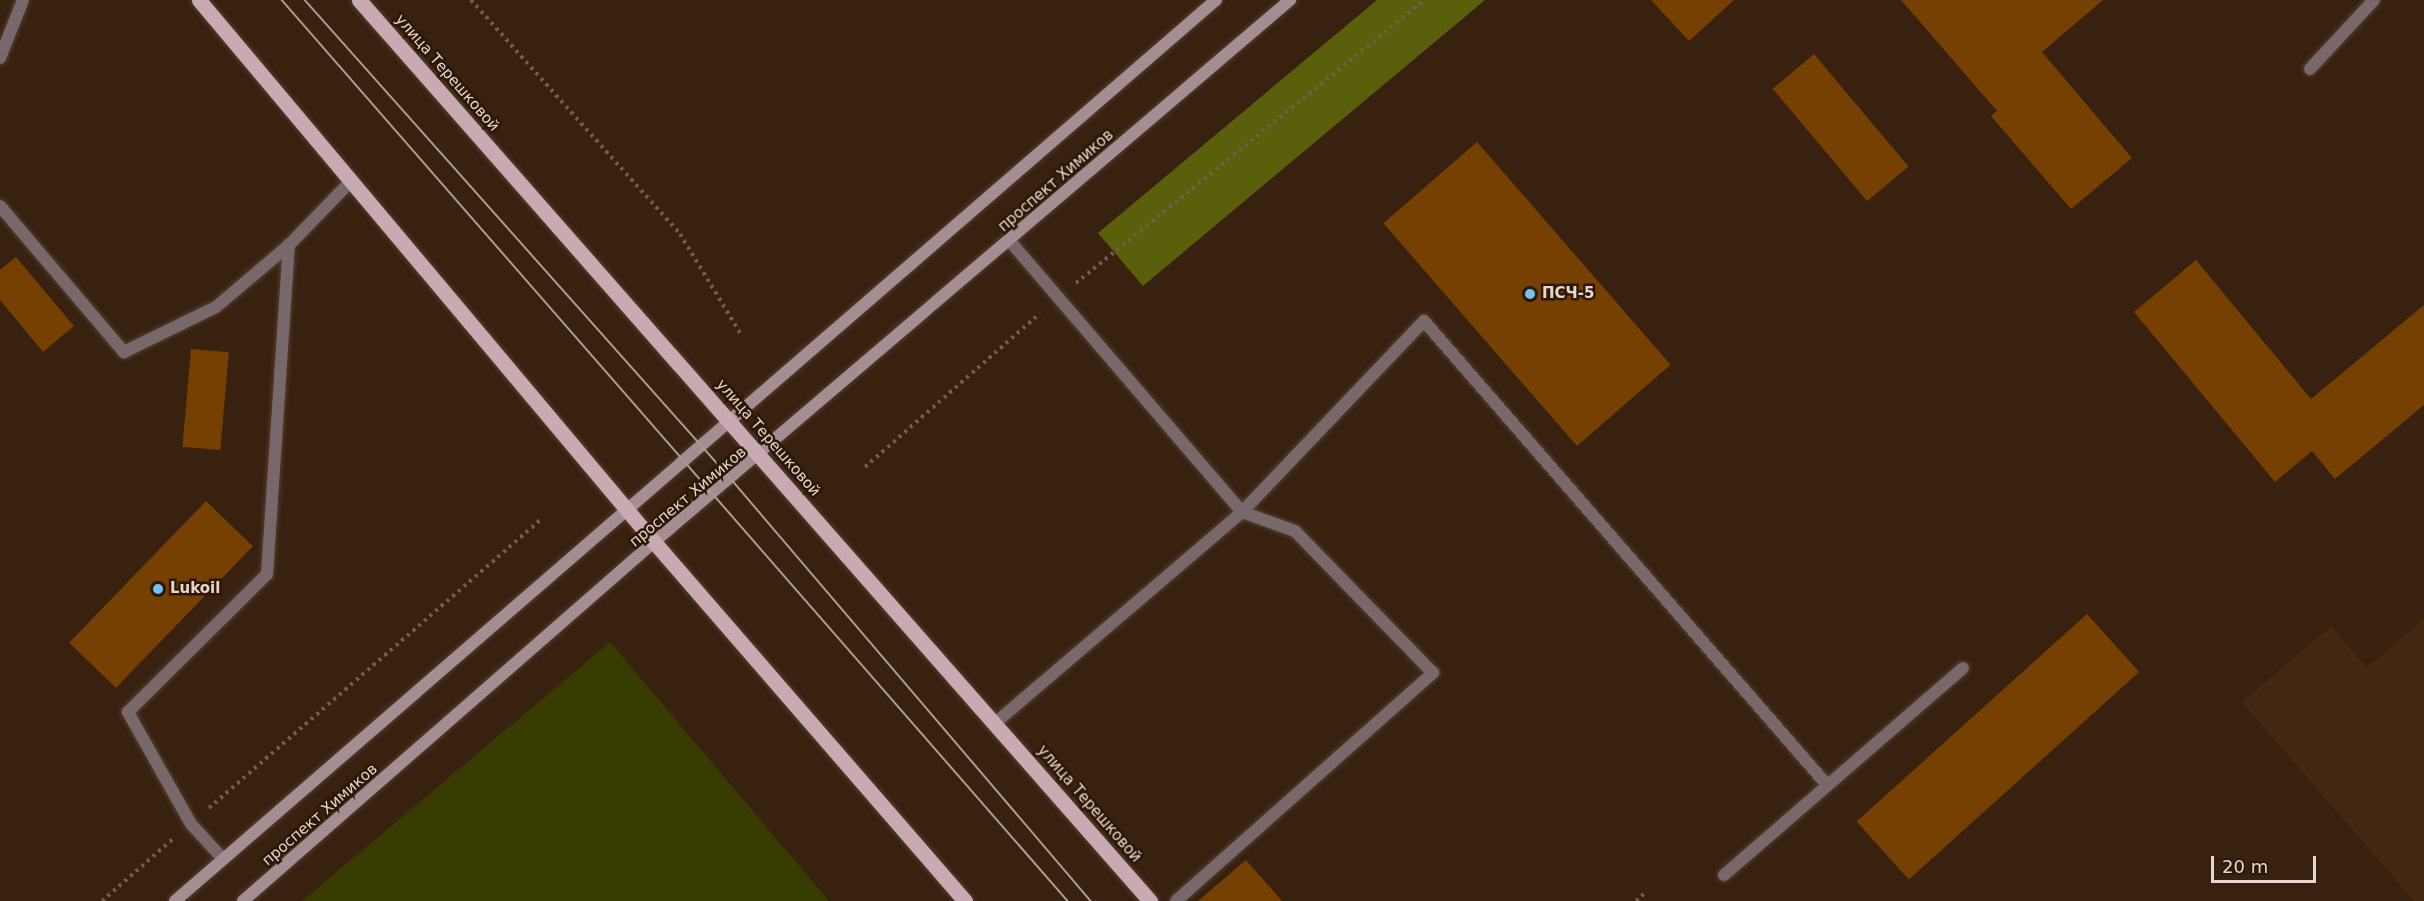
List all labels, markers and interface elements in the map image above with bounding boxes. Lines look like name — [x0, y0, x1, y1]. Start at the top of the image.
street label: улица Терешковой — [391, 11, 503, 135]
street label: проспект Химиков — [995, 126, 1117, 236]
place label: ПСЧ-5 — [1542, 285, 1594, 303]
marker: ПСЧ-5 — [1523, 287, 1537, 301]
street label: улица Терешковой — [712, 376, 824, 500]
street label: проспект Химиков — [626, 443, 750, 551]
place label: Lukoil — [170, 580, 220, 598]
marker: Lukoil — [151, 582, 165, 596]
street label: улица Терешковой — [1033, 742, 1145, 866]
street label: проспект Химиков — [259, 760, 381, 870]
scale bar — [2214, 844, 2319, 882]
text: 20 m — [2222, 856, 2268, 877]

